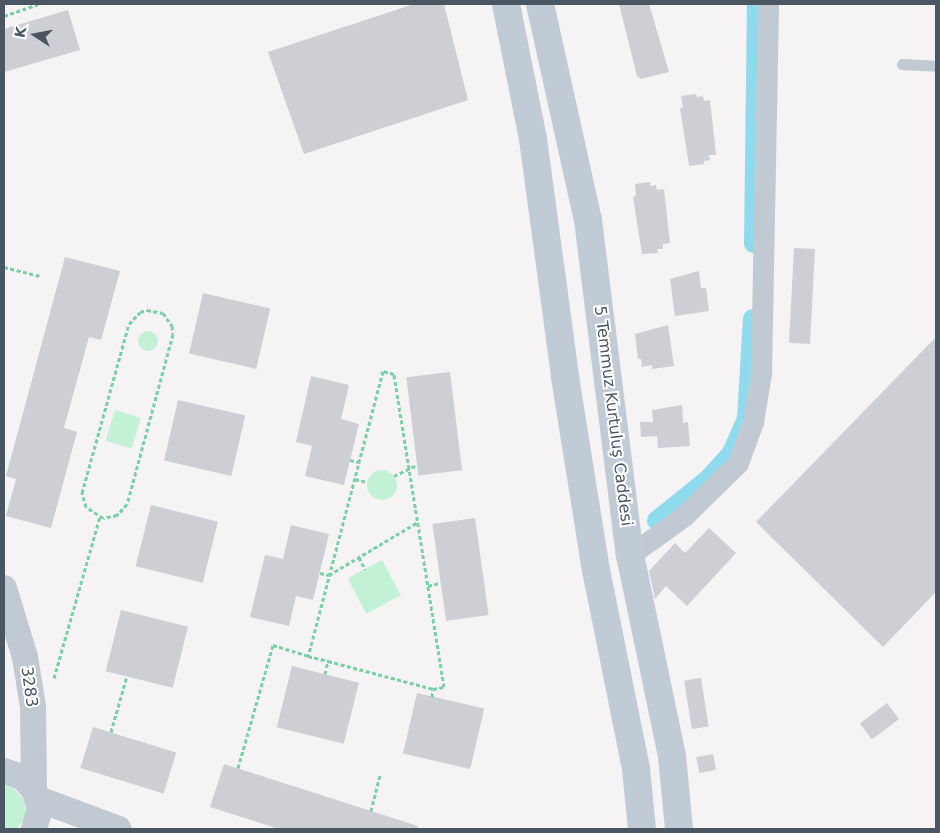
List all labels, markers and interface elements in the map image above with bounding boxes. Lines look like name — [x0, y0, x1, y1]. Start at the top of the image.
north arrow — [10, 10, 60, 60]
text: K — [11, 25, 29, 39]
street label: 5 Temmuz Kurtuluş Caddesi — [590, 305, 636, 527]
street label: 3283 — [17, 666, 41, 708]

